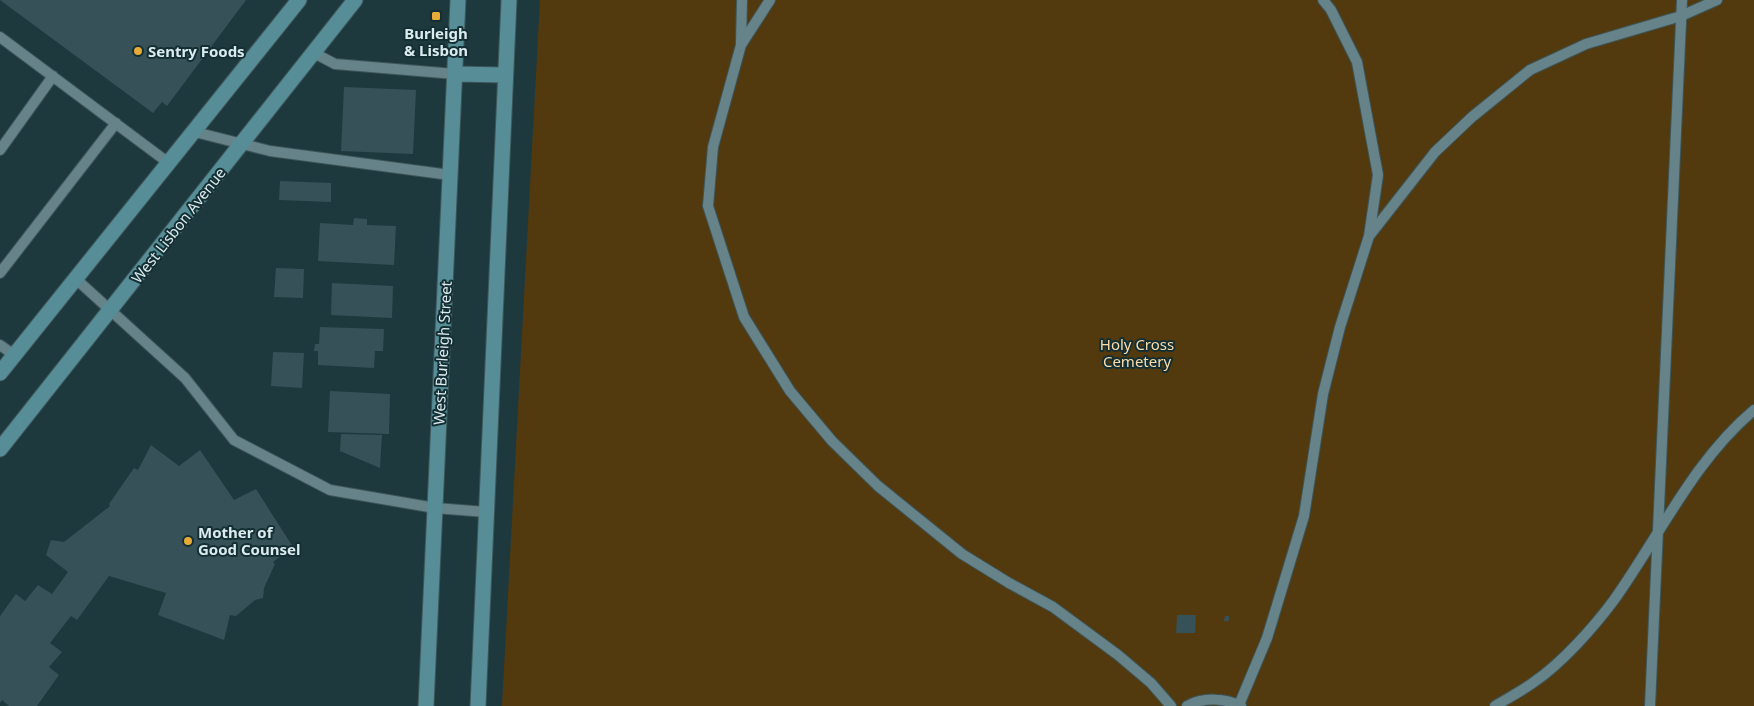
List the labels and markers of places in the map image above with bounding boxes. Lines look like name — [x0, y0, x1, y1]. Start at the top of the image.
marker: Burleigh & Lisbon — [430, 10, 442, 22]
place label: Burleigh & Lisbon — [404, 23, 468, 60]
place label: Sentry Foods — [148, 41, 245, 61]
marker: Sentry Foods — [132, 45, 144, 57]
place label: Mother of Good Counsel — [198, 522, 300, 559]
marker: Mother of Good Counsel — [182, 535, 194, 547]

